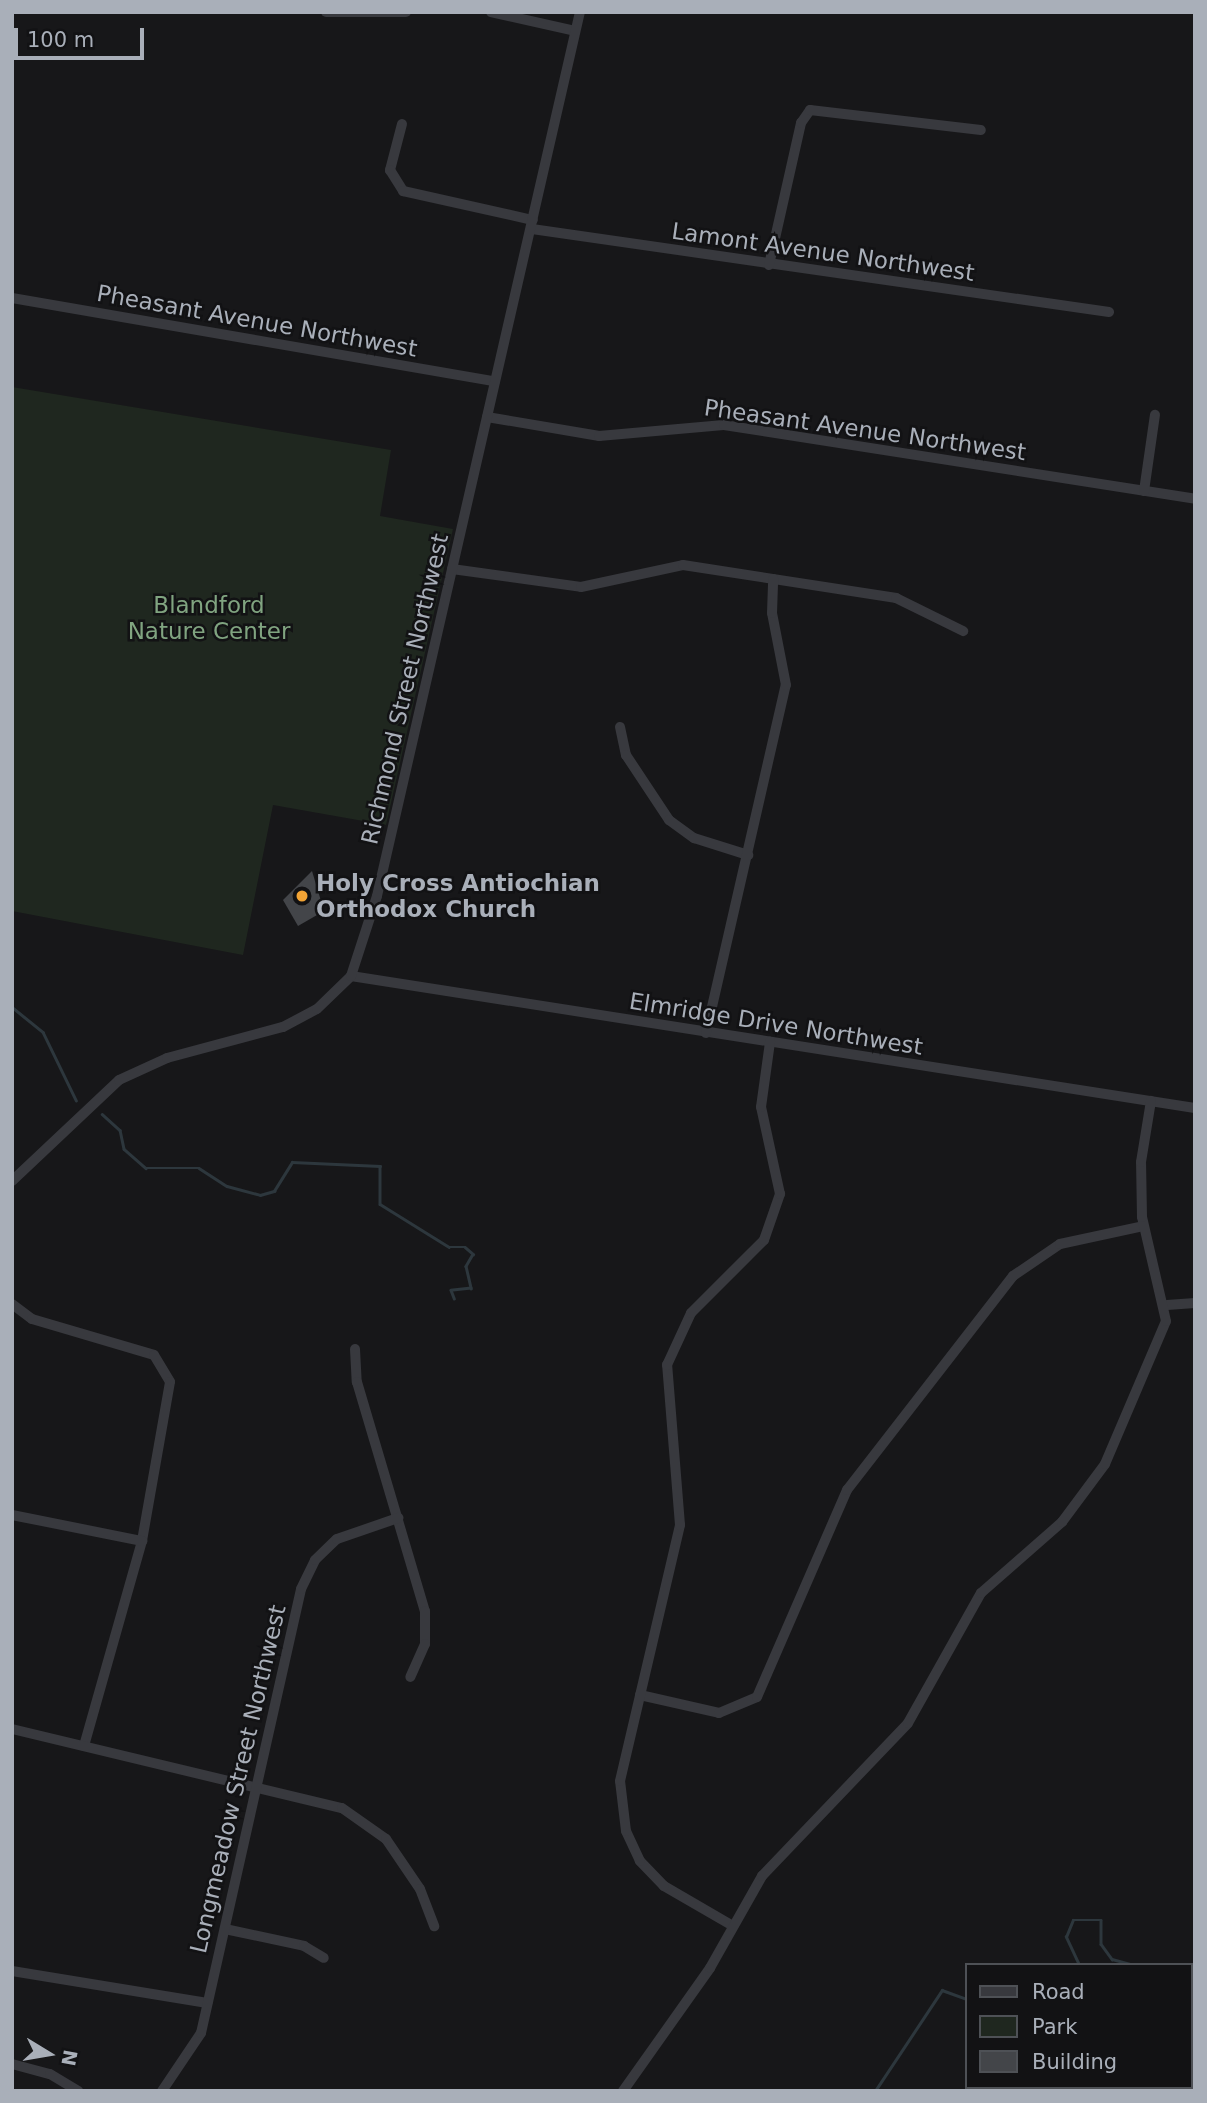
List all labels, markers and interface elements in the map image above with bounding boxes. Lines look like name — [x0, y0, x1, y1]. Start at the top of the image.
scale bar — [18, 14, 147, 58]
text: 100 m — [27, 28, 94, 52]
street label: Lamont Avenue Northwest — [670, 217, 976, 287]
street label: Pheasant Avenue Northwest — [95, 279, 419, 363]
street label: Pheasant Avenue Northwest — [702, 394, 1028, 466]
street label: Richmond Street Northwest — [356, 531, 454, 847]
park label: Blandford Nature Center — [128, 591, 290, 645]
place label: Holy Cross Antiochian Orthodox Church — [316, 869, 600, 923]
marker: Holy Cross Antiochian Orthodox Church — [294, 888, 310, 904]
street label: Elmridge Drive Northwest — [627, 987, 925, 1061]
street label: Longmeadow Street Northwest — [184, 1602, 292, 1956]
legend — [965, 1963, 1193, 2089]
text: Road — [1032, 1980, 1085, 2004]
text: Park — [1032, 2015, 1077, 2039]
north arrow — [14, 2019, 84, 2089]
text: N — [57, 2048, 82, 2068]
text: Building — [1032, 2050, 1117, 2074]

